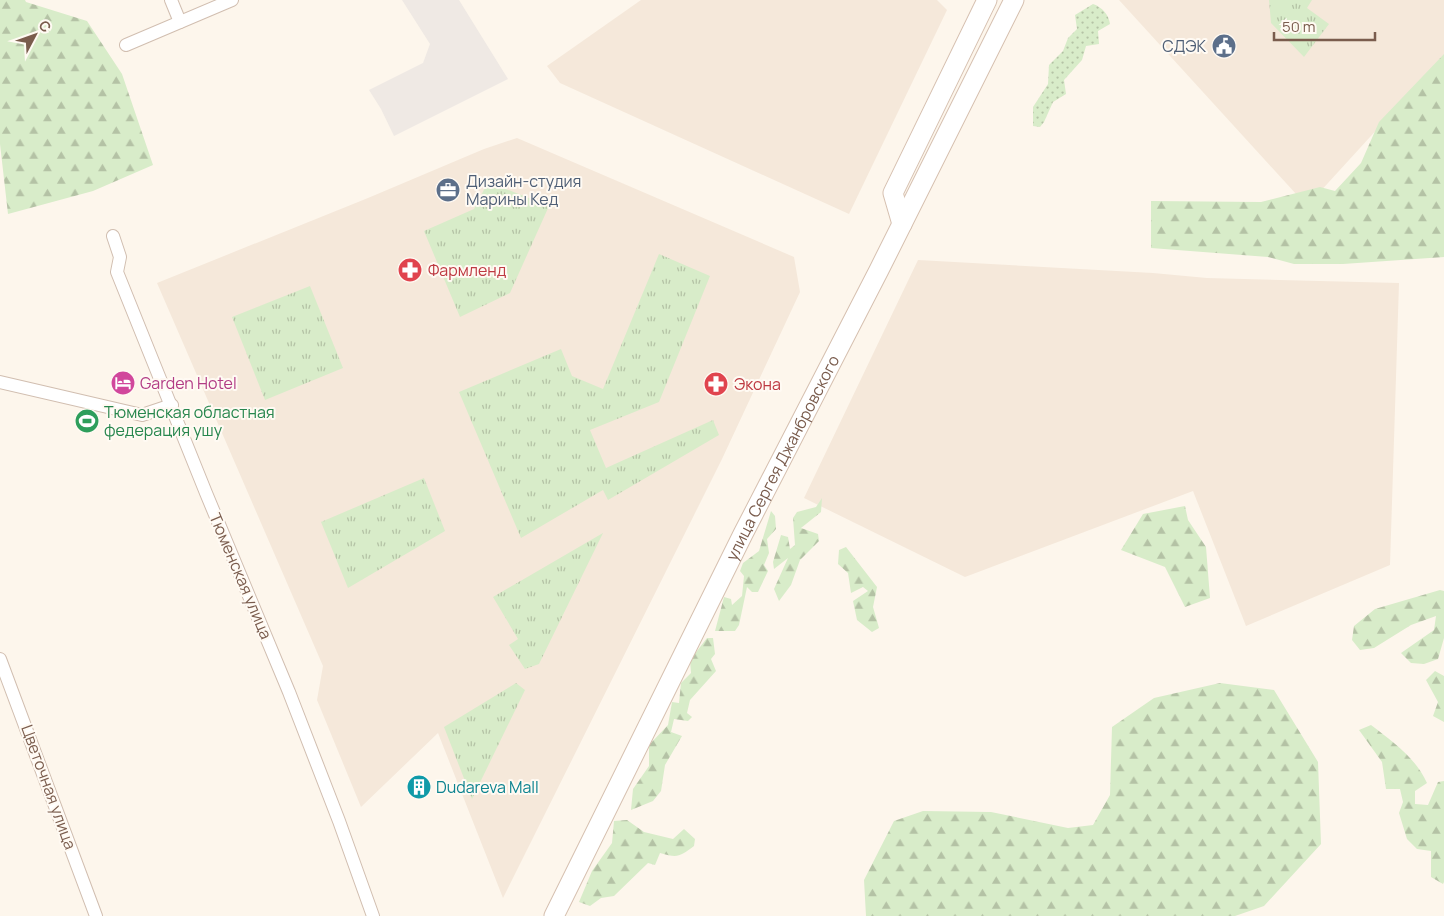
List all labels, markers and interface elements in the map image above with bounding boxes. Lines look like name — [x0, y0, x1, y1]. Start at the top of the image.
north arrow — [10, 10, 60, 60]
scale bar — [1274, 10, 1375, 42]
text: С — [35, 16, 56, 36]
text: 50 m — [1282, 16, 1316, 37]
public building icon: СДЭК — [1211, 33, 1237, 59]
place label: СДЭК — [1162, 35, 1207, 57]
place label: Дизайн-студия Марины Кед — [466, 170, 581, 210]
office icon: Дизайн-студия Марины Кед — [435, 177, 461, 203]
pharmacy icon: Фармленд — [397, 257, 423, 283]
place label: Фармленд — [428, 259, 507, 281]
street label: улица Сергея Джанбровского — [721, 351, 844, 564]
hotel icon: Garden Hotel — [110, 370, 136, 396]
pharmacy icon: Экона — [703, 371, 729, 397]
place label: Garden Hotel — [140, 372, 237, 394]
place label: Экона — [734, 373, 781, 395]
place label: Тюменская областная федерация ушу — [104, 401, 275, 441]
sports icon: Тюменская областная федерация ушу — [74, 408, 100, 434]
street label: Тюменская улица — [205, 510, 277, 642]
street label: Цветочная улица — [16, 722, 82, 852]
building icon: Dudareva Mall — [406, 774, 432, 800]
place label: Dudareva Mall — [436, 776, 539, 798]

